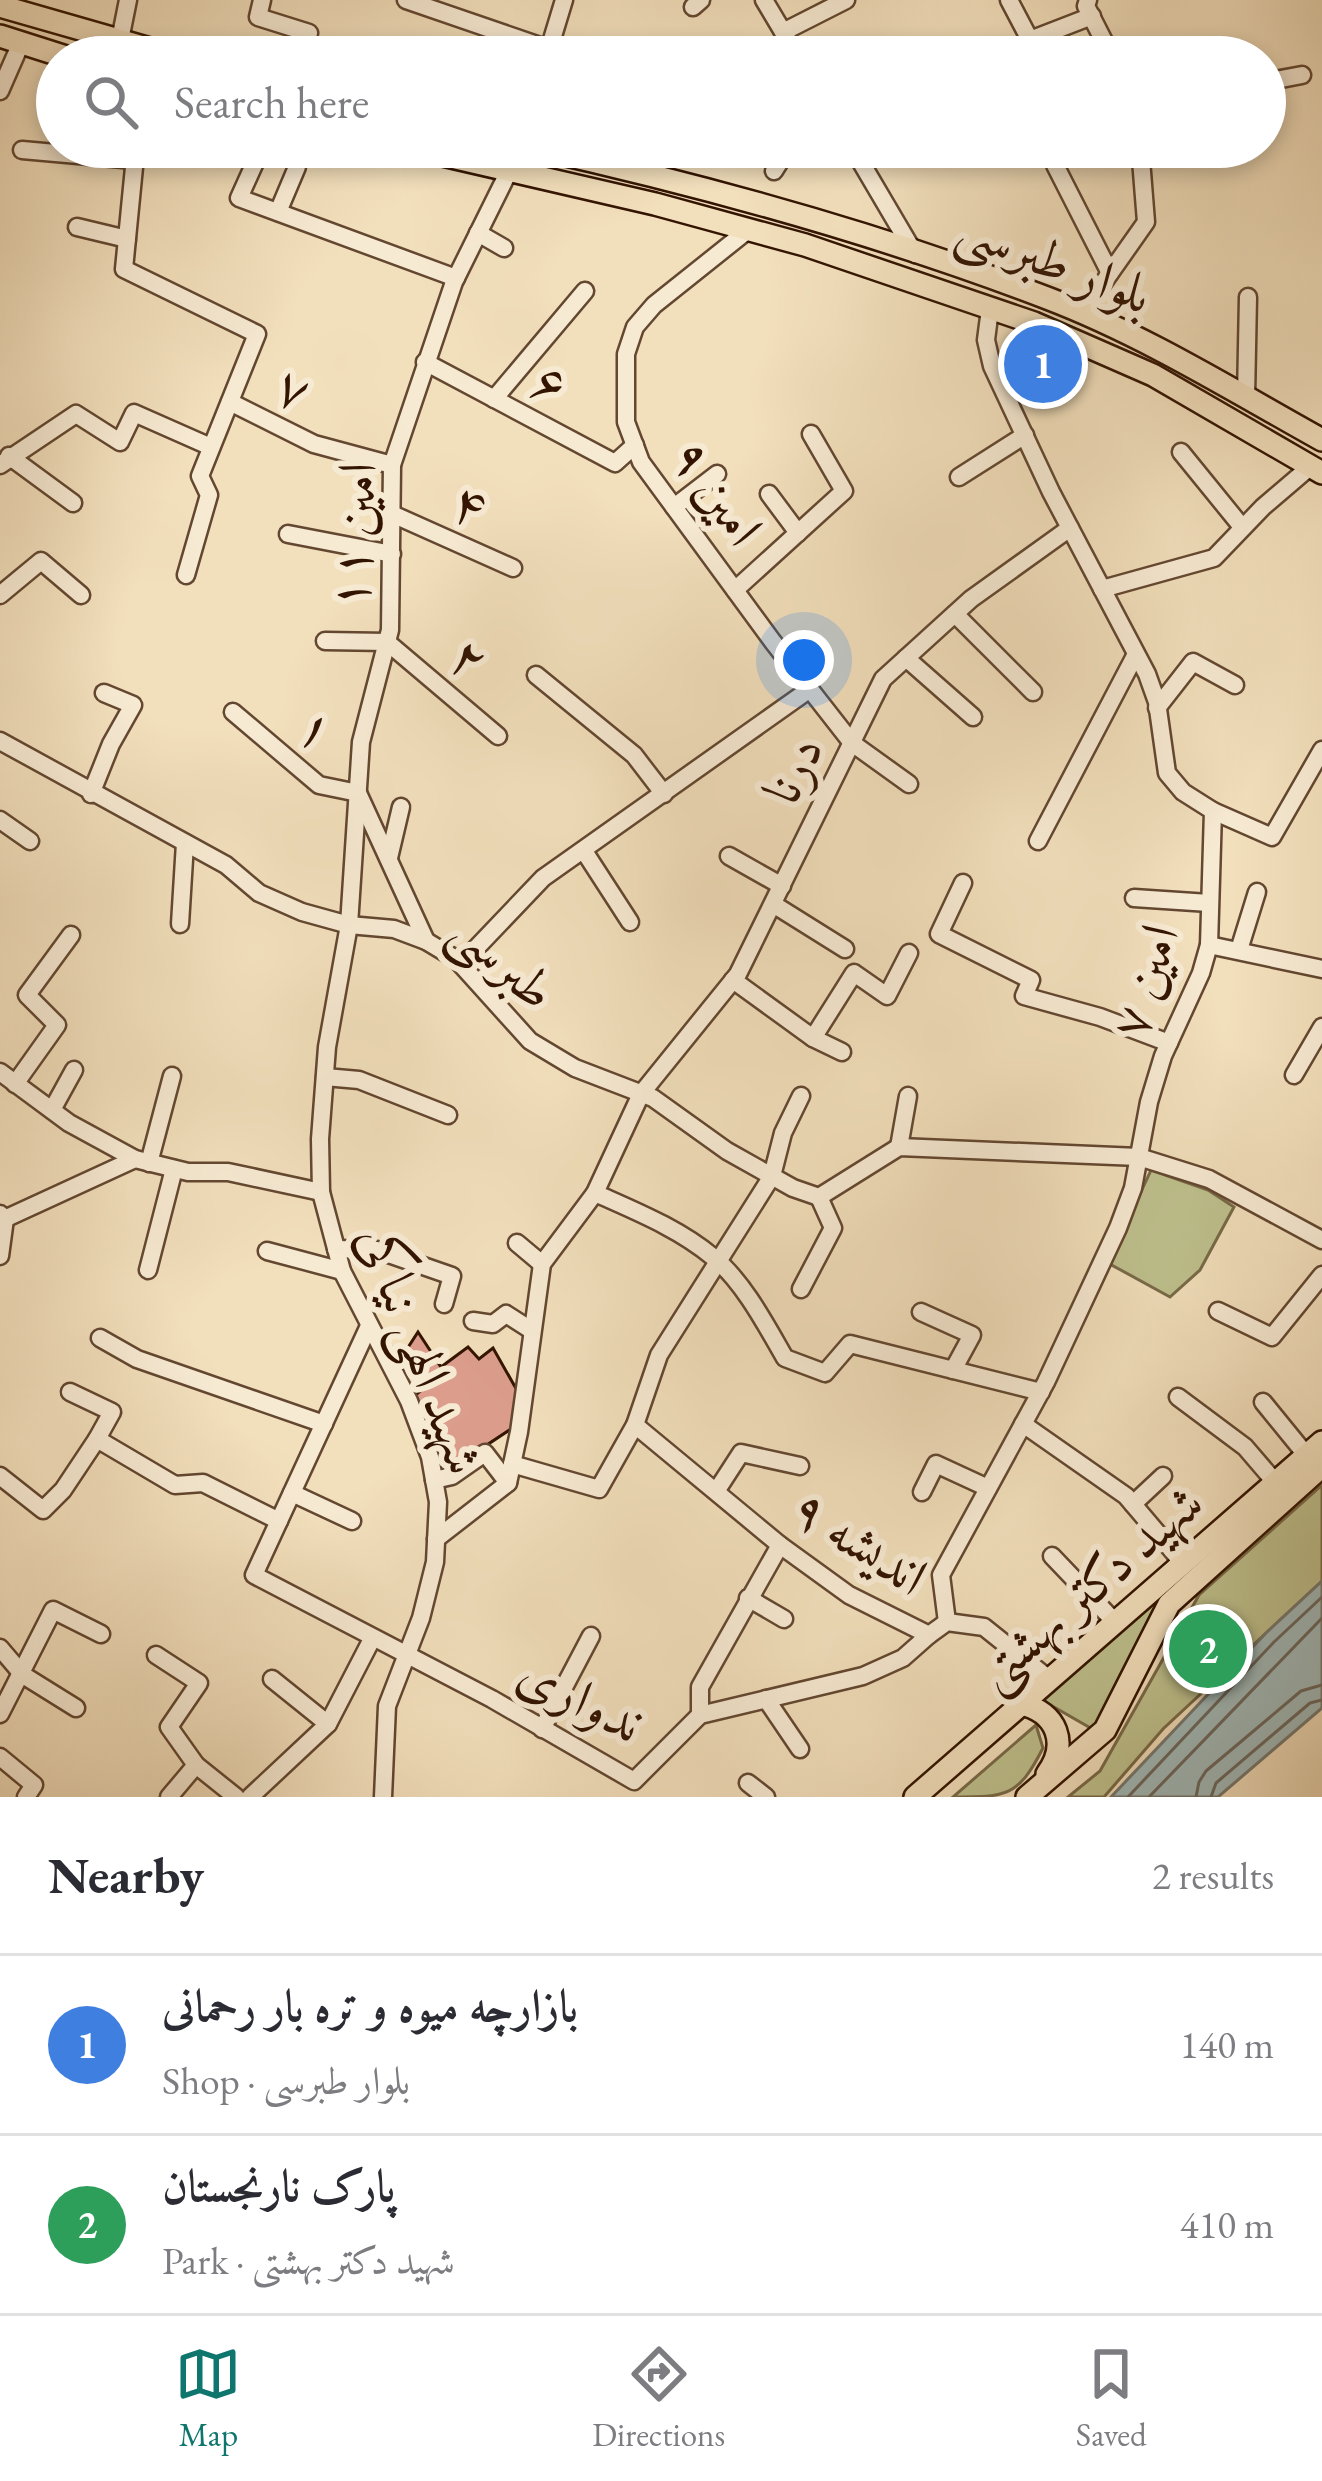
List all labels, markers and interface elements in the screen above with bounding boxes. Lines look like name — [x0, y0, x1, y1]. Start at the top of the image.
search box — [36, 36, 1286, 168]
icon: search — [78, 69, 144, 135]
text: Search here — [174, 73, 369, 131]
street label: بلوار طبرسی — [946, 191, 1163, 333]
pin: 1 — [1004, 319, 1082, 409]
street label: ۶ — [521, 344, 581, 420]
street label: ۷ — [264, 349, 324, 425]
street label: امین ۹ — [656, 423, 780, 559]
street label: امین ۱۱ — [312, 460, 392, 612]
street label: ۴ — [441, 465, 499, 541]
street label: ۲ — [435, 620, 505, 694]
your location — [774, 630, 834, 690]
street label: ۱ — [283, 690, 351, 764]
street label: درنا — [746, 723, 838, 815]
street label: طبرسی — [434, 895, 572, 1028]
street label: امین ۷ — [1092, 915, 1194, 1047]
street label: شهید الهی نیاکی — [340, 1215, 501, 1485]
street label: شهید دکتر بهشتی — [959, 1467, 1220, 1708]
street label: اندیشه ۹ — [779, 1471, 941, 1611]
pin: 2 — [1169, 1604, 1247, 1694]
street label: ندواری — [507, 1636, 655, 1758]
text: Nearby — [48, 1842, 204, 1908]
text: 2 results — [1152, 1850, 1274, 1901]
text: بازارچه میوه و تره بار رحمانی — [162, 1976, 578, 2034]
text: 1 — [77, 2019, 97, 2070]
text: 140 m — [1180, 2019, 1274, 2070]
text: Shop · بلوار طبرسی — [162, 2055, 410, 2106]
text: پارک نارنجستان — [162, 2156, 395, 2214]
text: 2 — [77, 2199, 97, 2250]
text: 410 m — [1180, 2199, 1274, 2250]
text: Park · شهید دکتر بهشتی — [162, 2235, 455, 2286]
tab: Map — [175, 2341, 241, 2456]
tab: Directions — [592, 2341, 725, 2456]
tab: Saved — [1076, 2341, 1147, 2456]

